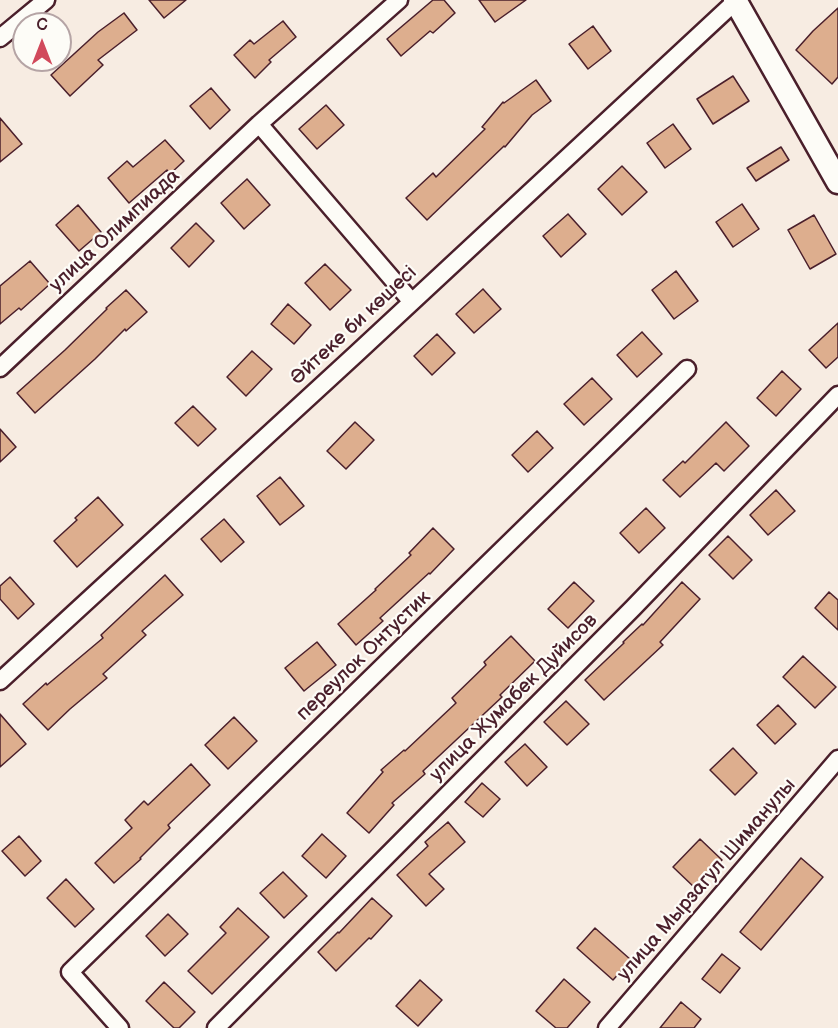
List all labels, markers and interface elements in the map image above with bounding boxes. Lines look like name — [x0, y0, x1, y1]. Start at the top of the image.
north arrow — [12, 12, 72, 72]
text: С — [36, 16, 48, 35]
street label: улица Олимпиада — [45, 164, 185, 298]
street label: Әйтеке би көшесі — [286, 261, 422, 391]
street label: переулок Онтустик — [292, 586, 436, 726]
street label: улица Жумабек Дуйисов — [425, 609, 603, 787]
street label: улица Мырзагул Шиманулы — [613, 774, 801, 986]

